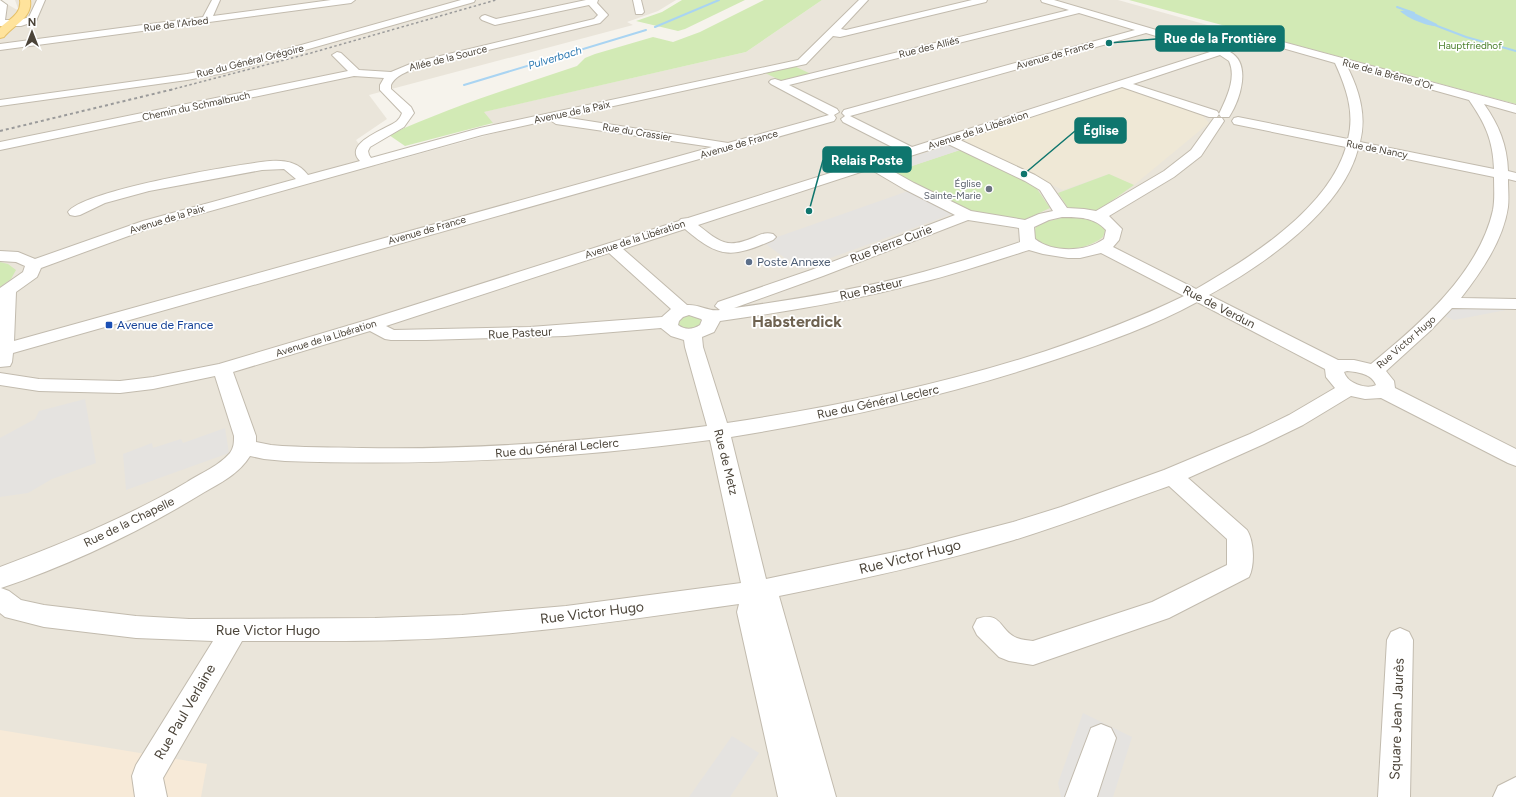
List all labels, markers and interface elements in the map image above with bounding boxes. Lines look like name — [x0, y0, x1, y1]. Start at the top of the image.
north arrow — [12, 12, 52, 52]
street label: Rue de l'Arbed — [143, 14, 209, 34]
text: N — [28, 16, 36, 29]
callout: Rue de la Frontière — [1156, 26, 1284, 51]
text: Rue de la Frontière — [1164, 31, 1276, 46]
street label: Rue des Alliés — [897, 33, 961, 61]
street label: Avenue de France — [1015, 38, 1096, 72]
park label: Hauptfriedhof — [1438, 39, 1502, 52]
street label: Rue du Général Grégoire — [195, 41, 306, 81]
street label: Allée de la Source — [408, 42, 489, 74]
water label: Pulverbach — [527, 44, 583, 72]
street label: Rue de la Brême d'Or — [1341, 56, 1436, 93]
street label: Chemin du Schmalbruch — [141, 88, 251, 124]
street label: Avenue de la Paix — [533, 98, 612, 126]
street label: Avenue de la Libération — [926, 108, 1030, 152]
callout: Église — [1075, 118, 1126, 143]
street label: Rue du Crassier — [601, 120, 673, 144]
text: Église — [1083, 123, 1119, 138]
street label: Avenue de France — [699, 127, 780, 161]
street label: Rue de Nancy — [1345, 137, 1410, 161]
callout: Relais Poste — [823, 147, 911, 172]
text: Relais Poste — [831, 153, 903, 168]
place label: Église Sainte-Marie — [924, 177, 982, 202]
marker: Église Sainte-Marie — [984, 184, 994, 194]
street label: Avenue de la Paix — [128, 201, 206, 237]
street label: Avenue de France — [387, 213, 468, 247]
street label: Avenue de la Libération — [583, 217, 687, 261]
street label: Rue Pierre Curie — [848, 222, 934, 266]
place label: Poste Annexe — [757, 255, 831, 269]
marker: Poste Annexe — [744, 257, 754, 267]
street label: Rue Pasteur — [838, 275, 904, 303]
street label: Rue de Verdun — [1181, 283, 1258, 331]
district label: Habsterdick — [752, 312, 842, 331]
street label: Rue Victor Hugo — [1374, 312, 1439, 371]
street label: Avenue de la Libération — [274, 316, 378, 360]
place label: Avenue de France — [117, 318, 214, 332]
marker: Avenue de France — [104, 320, 114, 330]
street label: Rue Pasteur — [488, 324, 552, 342]
street label: Rue du Général Leclerc — [816, 382, 941, 422]
street label: Rue de Metz — [711, 428, 741, 496]
street label: Rue du Général Leclerc — [495, 436, 620, 460]
street label: Rue de la Chapelle — [81, 494, 177, 550]
street label: Rue Victor Hugo — [857, 536, 963, 578]
street label: Rue Victor Hugo — [539, 598, 645, 628]
street label: Rue Victor Hugo — [216, 622, 320, 639]
street label: Square Jean Jaurès — [1386, 658, 1408, 780]
street label: Rue Paul Verlaine — [151, 661, 219, 763]

